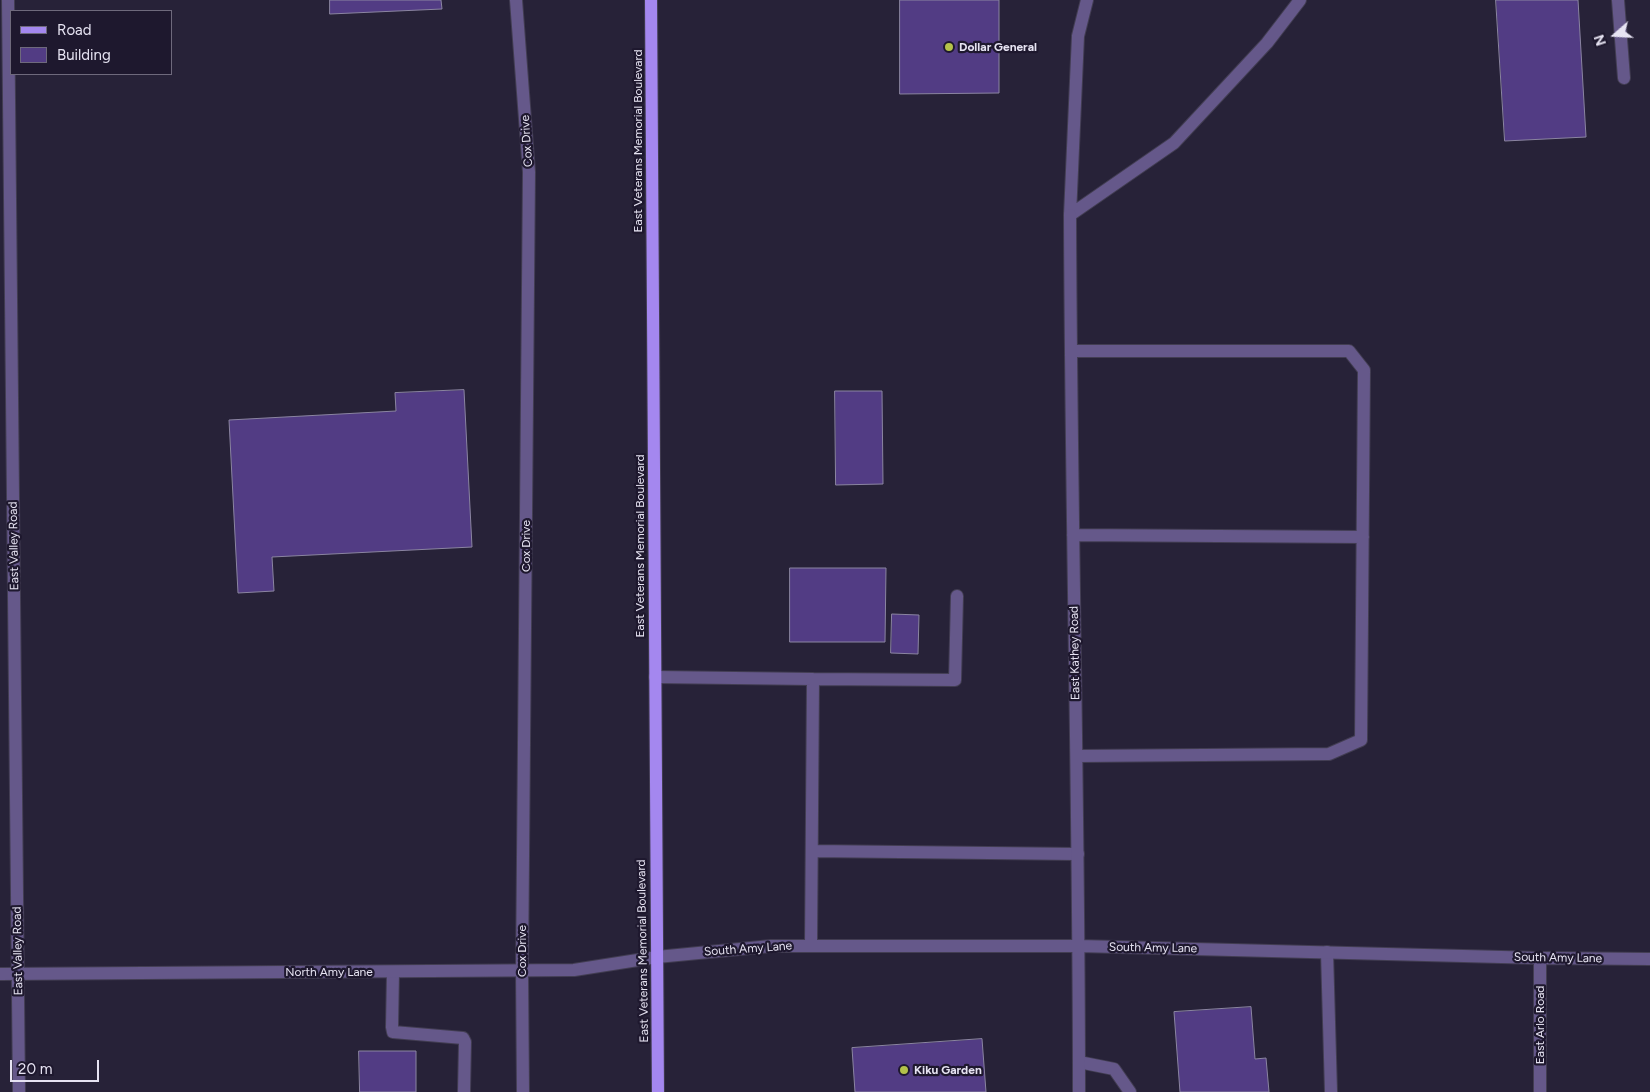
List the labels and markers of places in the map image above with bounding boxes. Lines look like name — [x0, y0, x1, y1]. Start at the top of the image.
place label: Dollar General — [959, 40, 1037, 54]
marker: Dollar General — [943, 41, 955, 53]
place label: Kiku Garden — [914, 1063, 982, 1077]
marker: Kiku Garden — [898, 1064, 910, 1076]

